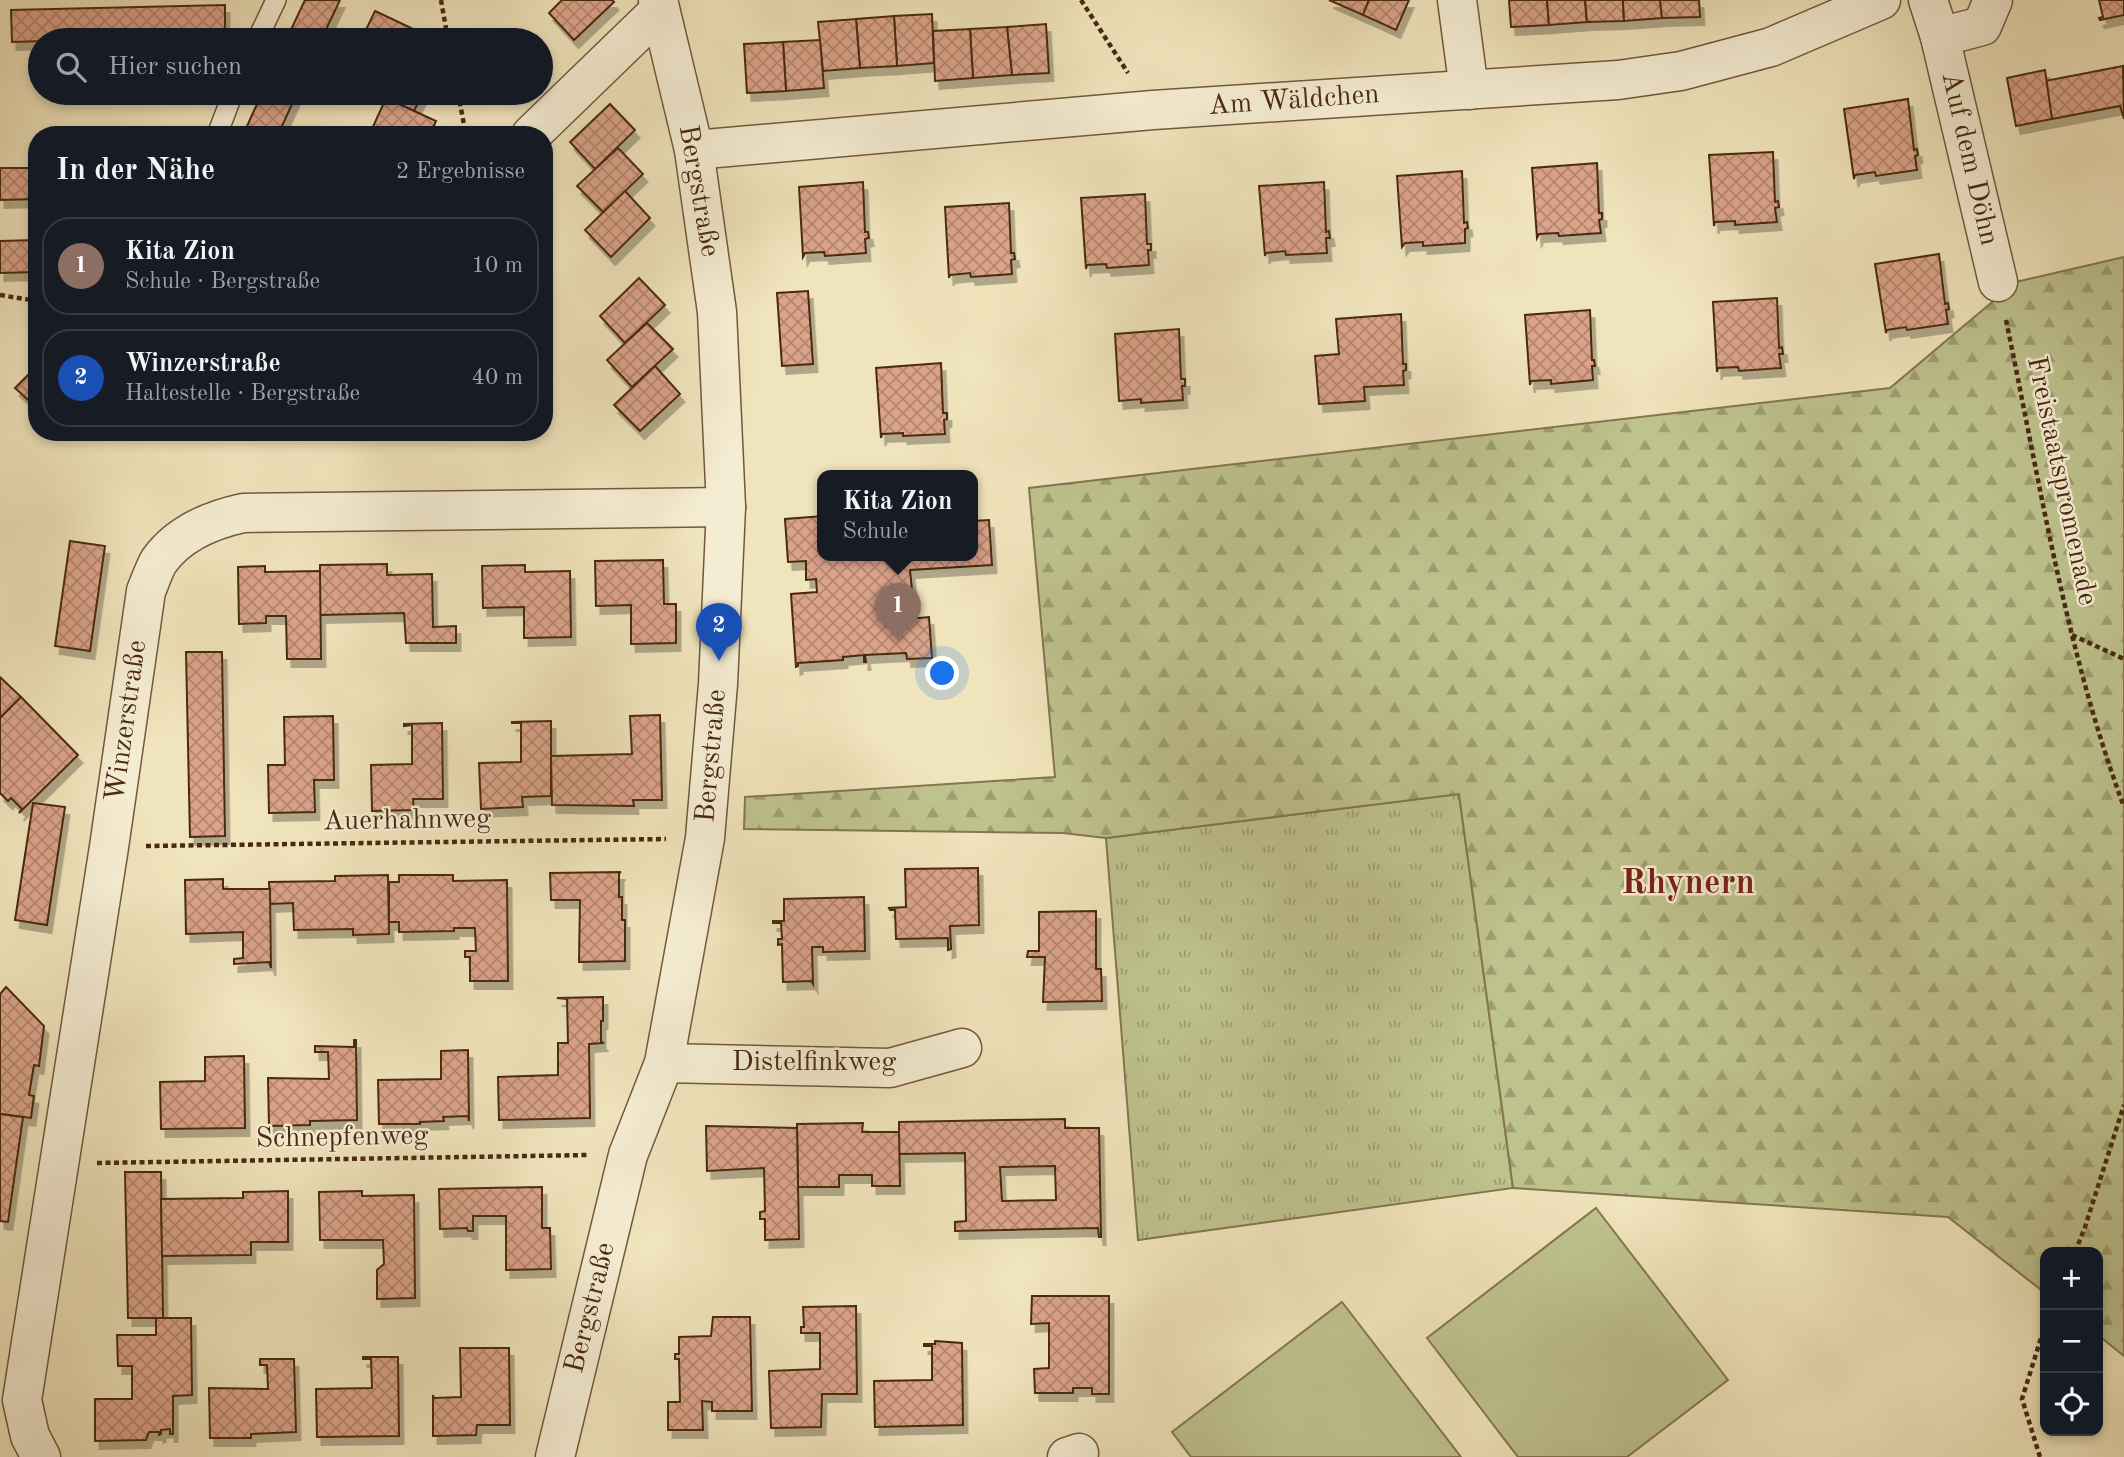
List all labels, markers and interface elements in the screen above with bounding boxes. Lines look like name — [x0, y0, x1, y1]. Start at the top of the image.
search box — [28, 28, 553, 105]
icon: search — [52, 48, 90, 86]
text: Hier suchen — [108, 54, 242, 80]
street label: Auf dem Döhn — [1935, 70, 2003, 248]
street label: Am Wäldchen — [1208, 81, 1380, 121]
street label: Bergstraße — [673, 123, 723, 259]
text: In der Nähe — [56, 156, 215, 186]
text: 2 Ergebnisse — [396, 160, 525, 183]
text: Kita Zion — [125, 239, 235, 265]
text: 1 — [74, 254, 88, 277]
text: 10 m — [472, 254, 523, 277]
text: Schule · Bergstraße — [125, 270, 320, 293]
text: Winzerstraße — [125, 351, 281, 377]
street label: Freistaatspromenade — [2021, 354, 2101, 608]
text: 2 — [74, 366, 88, 389]
text: 40 m — [472, 366, 523, 389]
text: Haltestelle · Bergstraße — [125, 382, 360, 405]
popup — [817, 470, 978, 561]
text: Kita Zion — [843, 489, 952, 515]
text: Schule — [843, 520, 908, 543]
pin: 1 — [875, 583, 921, 641]
pin: 2 — [696, 603, 742, 661]
street label: Winzerstraße — [102, 638, 152, 804]
your location — [925, 656, 959, 690]
street label: Bergstraße — [692, 688, 732, 824]
street label: Auerhahnweg — [323, 806, 491, 836]
district label: Rhynern — [1621, 866, 1755, 901]
street label: Distelfinkweg — [732, 1049, 896, 1077]
street label: Schnepfenweg — [255, 1122, 429, 1154]
street label: Bergstraße — [561, 1240, 621, 1376]
map controls — [2040, 1247, 2103, 1436]
button: + — [2040, 1247, 2103, 1310]
button: − — [2040, 1310, 2103, 1373]
button: locate — [2040, 1373, 2103, 1436]

